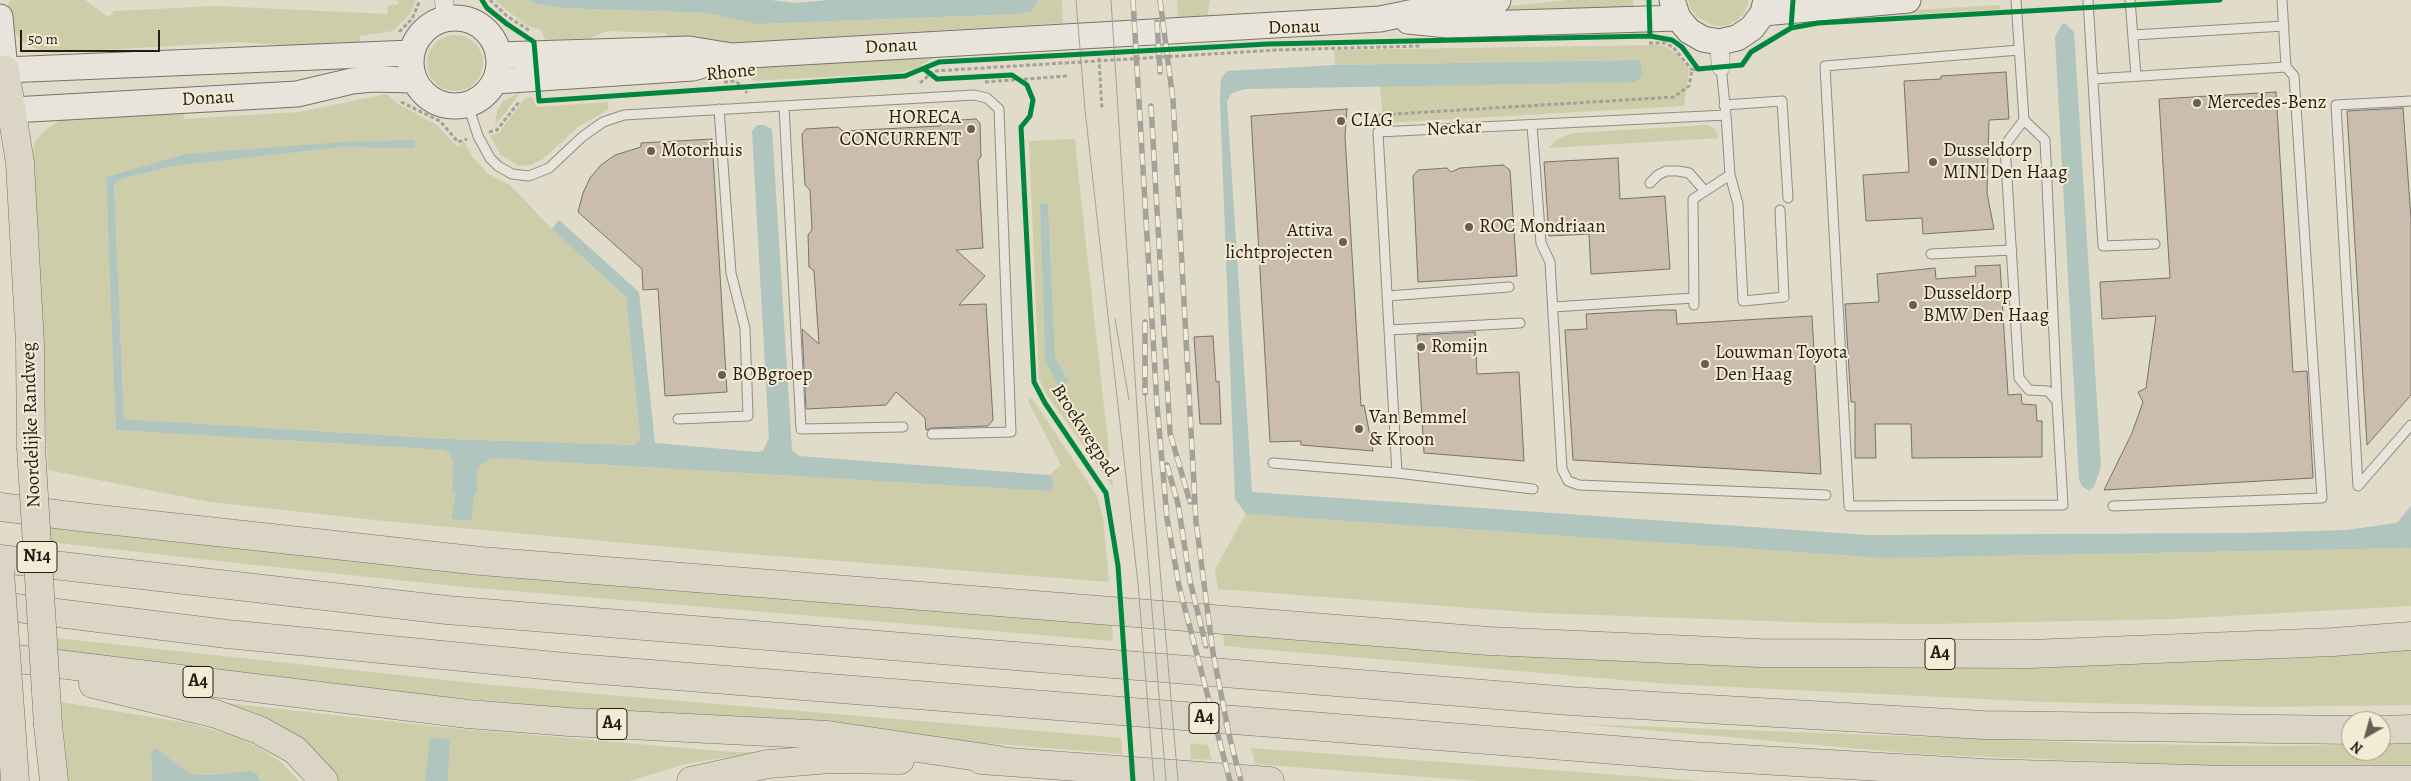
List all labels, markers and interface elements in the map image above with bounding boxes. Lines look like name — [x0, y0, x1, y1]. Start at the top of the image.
street label: Donau — [1267, 16, 1321, 40]
scale bar — [22, 20, 162, 52]
text: 50 m — [28, 29, 58, 49]
street label: Donau — [864, 34, 918, 60]
street label: Rhone — [705, 59, 757, 87]
street label: Donau — [181, 86, 235, 112]
place label: Mercedes-Benz — [2207, 92, 2326, 114]
marker: Mercedes-Benz — [2191, 97, 2203, 109]
place label: HORECA CONCURRENT — [840, 107, 961, 151]
place label: CIAG — [1351, 110, 1393, 132]
marker: CIAG — [1335, 115, 1347, 127]
street label: Neckar — [1426, 116, 1482, 142]
marker: HORECA CONCURRENT — [965, 123, 977, 135]
place label: Motorhuis — [661, 140, 743, 162]
place label: Dusseldorp MINI Den Haag — [1943, 140, 2067, 184]
marker: Motorhuis — [645, 145, 657, 157]
marker: Dusseldorp MINI Den Haag — [1927, 156, 1939, 168]
place label: ROC Mondriaan — [1479, 216, 1606, 238]
place label: Attiva lichtprojecten — [1225, 220, 1333, 264]
marker: ROC Mondriaan — [1463, 221, 1475, 233]
marker: Attiva lichtprojecten — [1337, 236, 1349, 248]
place label: Dusseldorp BMW Den Haag — [1923, 283, 2049, 327]
marker: Dusseldorp BMW Den Haag — [1907, 299, 1919, 311]
place label: Romijn — [1431, 336, 1488, 358]
marker: Romijn — [1415, 341, 1427, 353]
street label: Noordelijke Randweg — [18, 342, 46, 508]
place label: Louwman Toyota Den Haag — [1715, 342, 1848, 386]
marker: Louwman Toyota Den Haag — [1699, 358, 1711, 370]
place label: BOBgroep — [732, 364, 812, 386]
marker: BOBgroep — [716, 369, 728, 381]
street label: Broekwegpad — [1046, 380, 1122, 482]
place label: Van Bemmel & Kroon — [1369, 407, 1467, 451]
marker: Van Bemmel & Kroon — [1353, 423, 1365, 435]
road number: N14 — [17, 542, 57, 572]
road number: A4 — [1925, 639, 1955, 670]
road number: A4 — [183, 666, 213, 698]
road number: A4 — [1189, 702, 1219, 734]
road number: A4 — [597, 709, 627, 740]
north arrow — [2341, 711, 2391, 761]
text: N — [2347, 737, 2367, 758]

